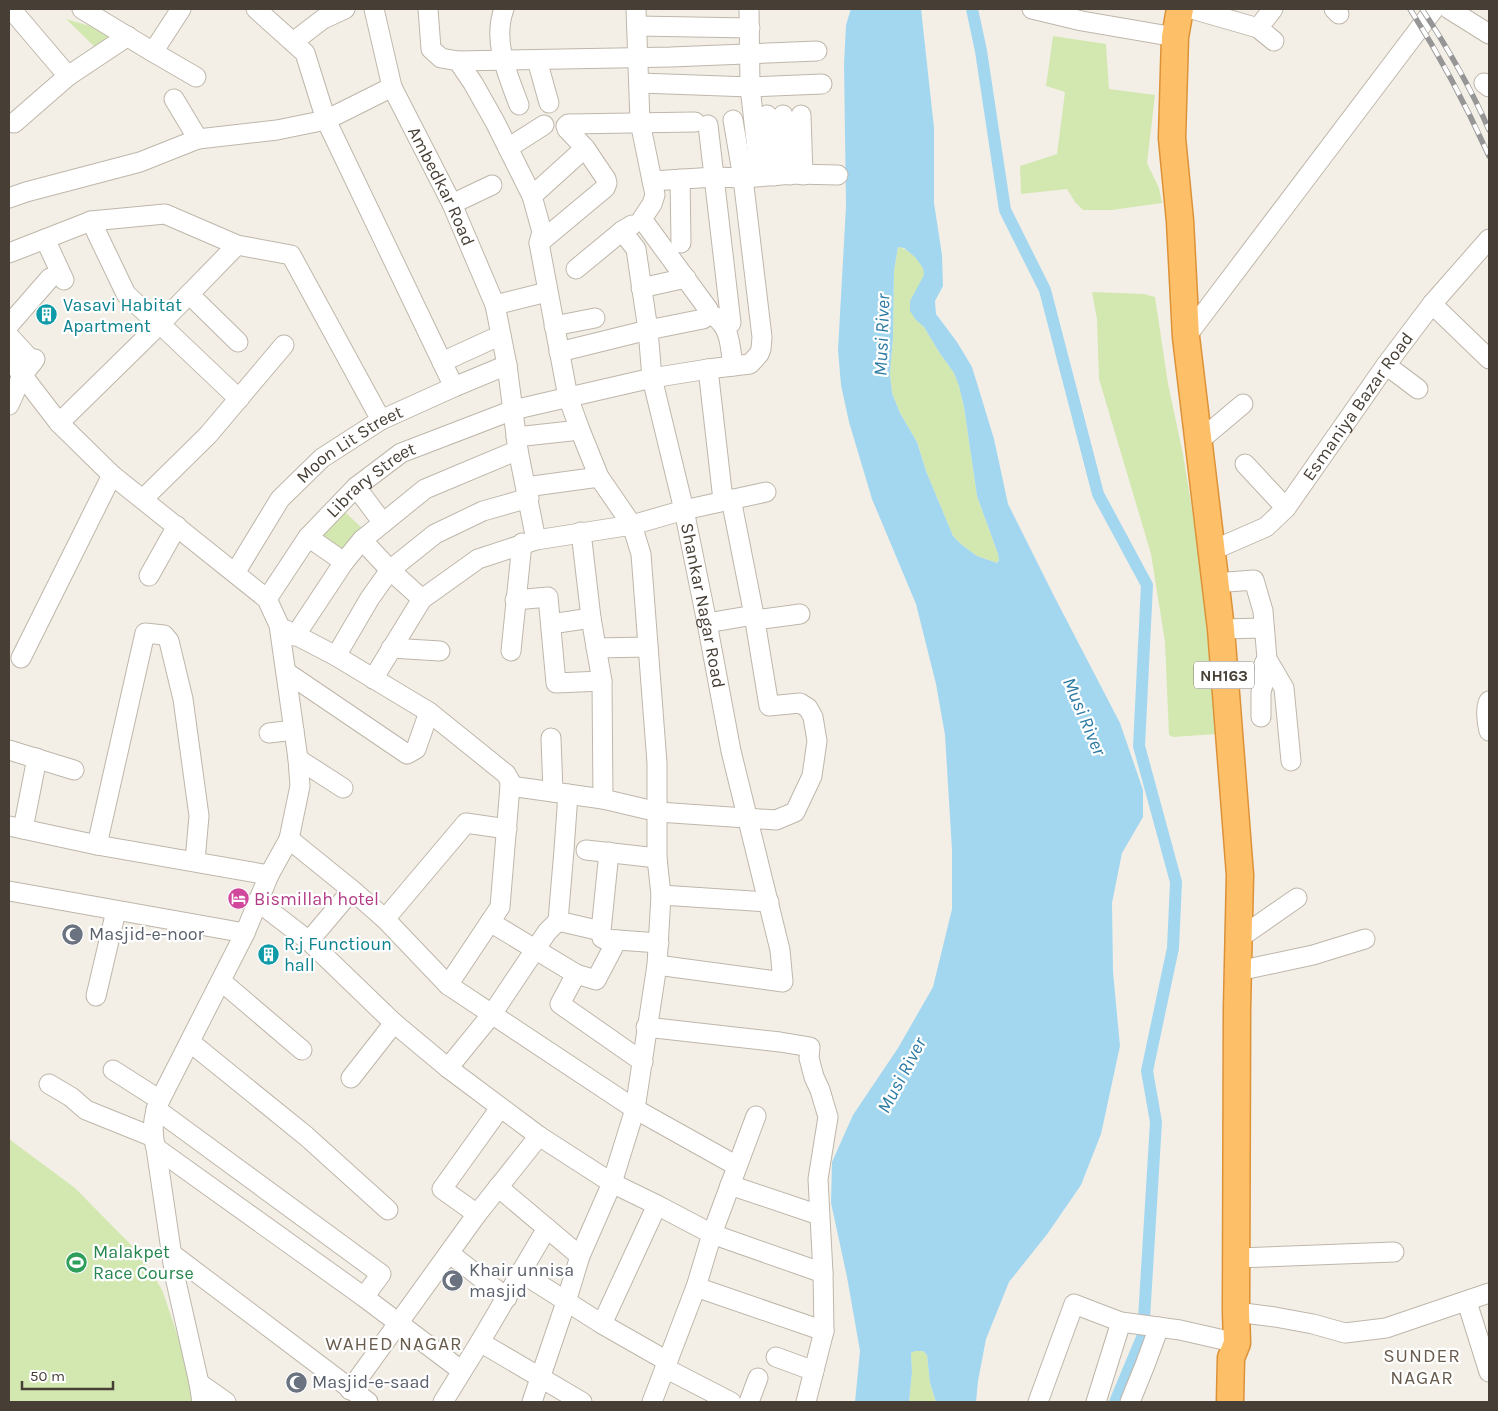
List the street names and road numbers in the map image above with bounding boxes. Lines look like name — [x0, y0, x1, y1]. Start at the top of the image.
street label: Ambedkar Road — [403, 123, 480, 249]
street label: Esmaniya Bazar Road — [1298, 328, 1418, 485]
street label: Moon Lit Street — [292, 401, 406, 488]
street label: Library Street — [321, 437, 419, 522]
street label: Shankar Nagar Road — [676, 521, 730, 690]
road number: NH163 — [1194, 662, 1254, 688]

